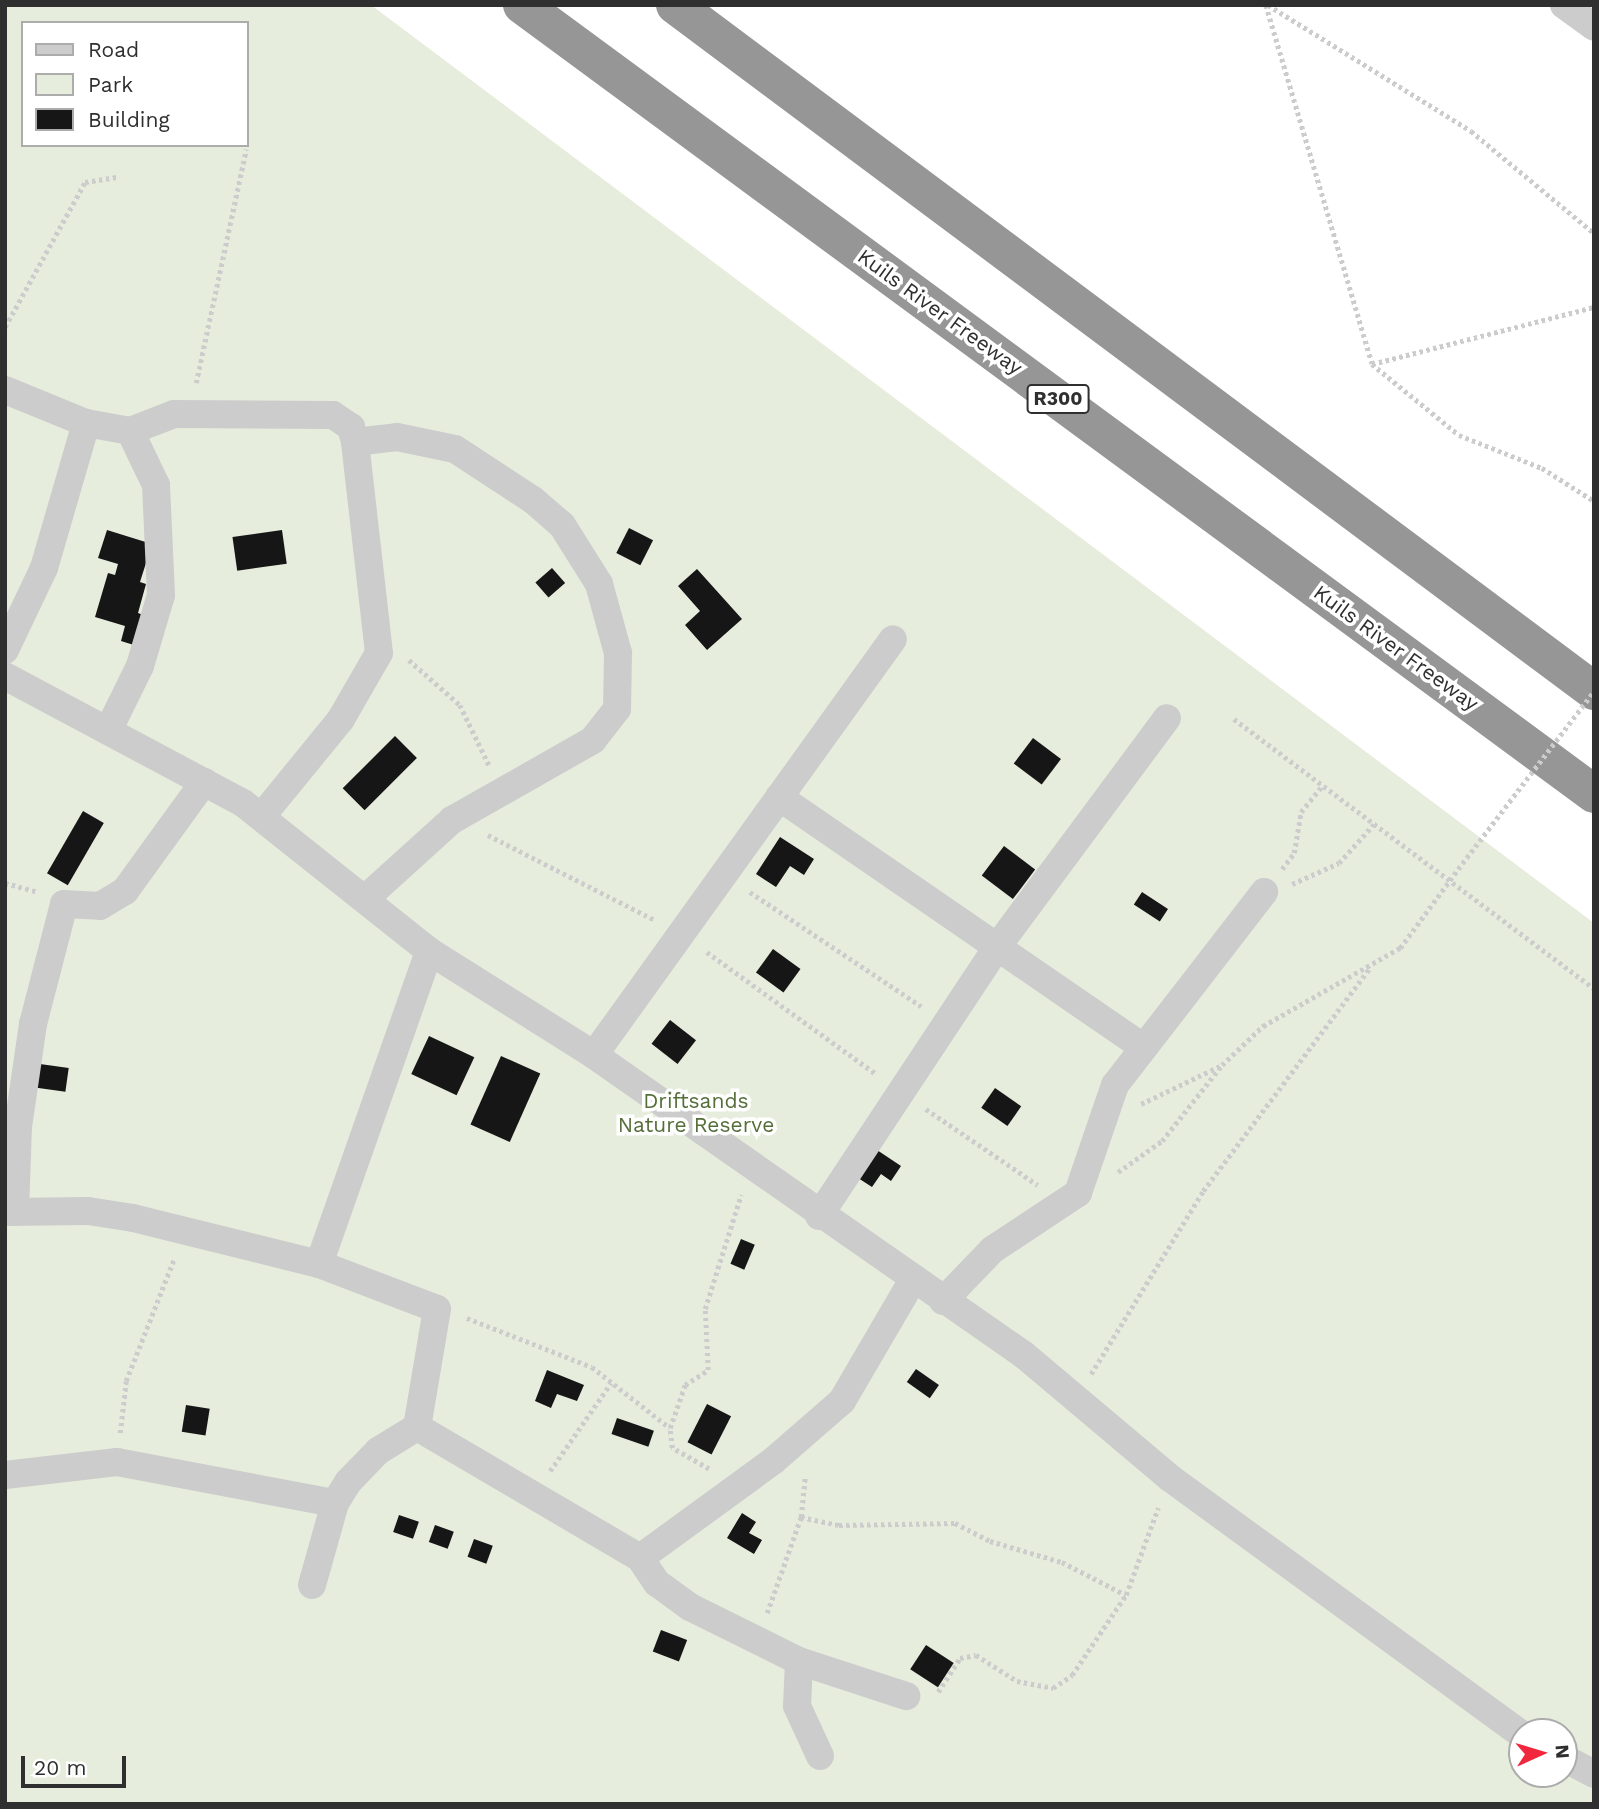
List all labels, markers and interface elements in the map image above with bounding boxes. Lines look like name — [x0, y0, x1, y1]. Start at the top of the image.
legend — [21, 21, 248, 147]
text: Road — [88, 37, 139, 62]
text: Park — [88, 72, 133, 97]
text: Building — [88, 107, 170, 132]
street label: Kuils River Freeway — [852, 244, 1028, 380]
road number: R300 — [1026, 384, 1090, 414]
street label: Kuils River Freeway — [1308, 580, 1484, 716]
park label: Driftsands Nature Reserve — [618, 1088, 774, 1138]
north arrow — [1508, 1718, 1578, 1788]
scale bar — [24, 1742, 130, 1786]
text: N — [1550, 1744, 1574, 1759]
text: 20 m — [34, 1755, 86, 1780]

